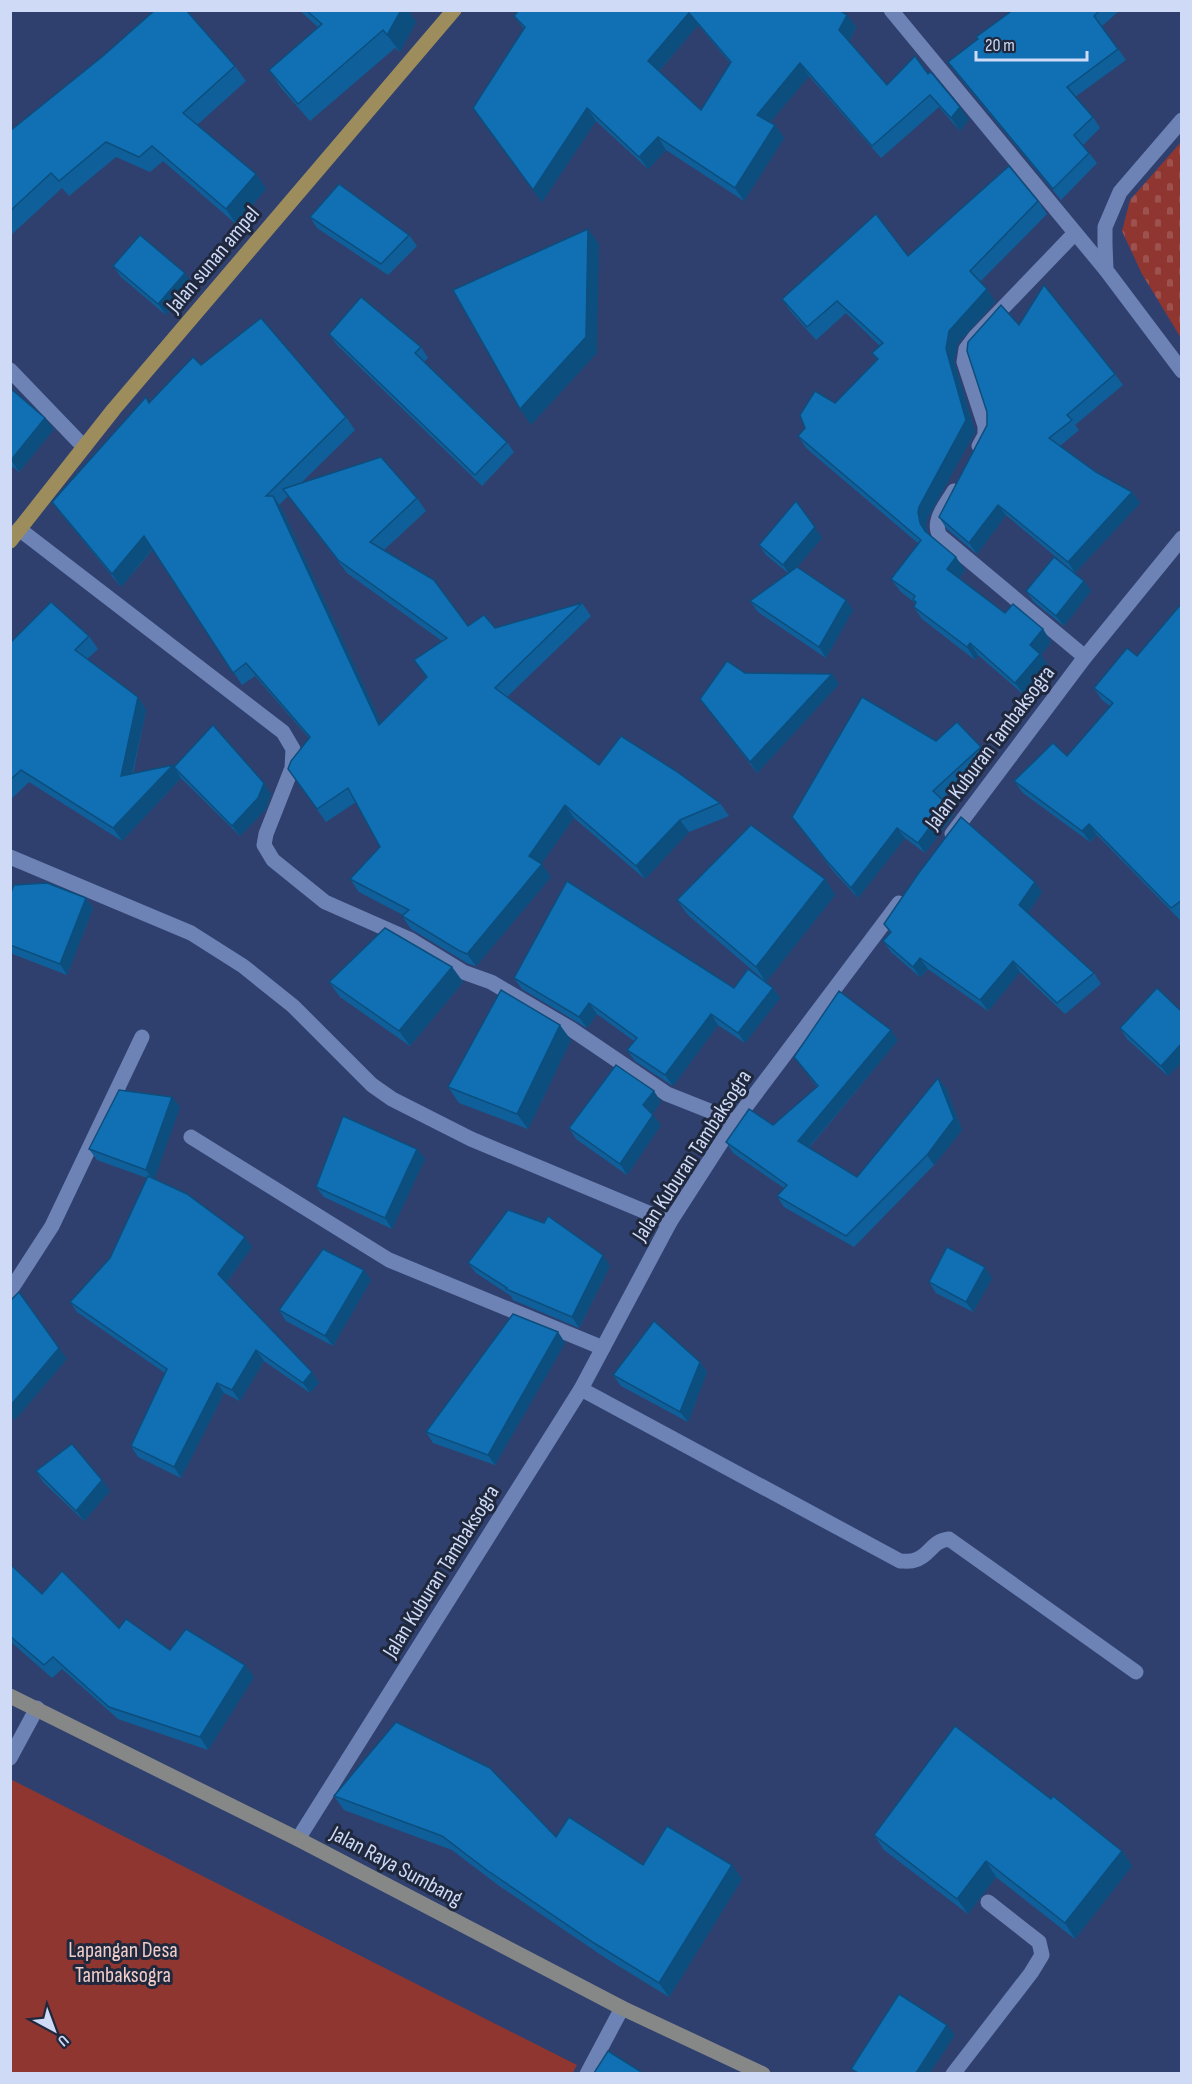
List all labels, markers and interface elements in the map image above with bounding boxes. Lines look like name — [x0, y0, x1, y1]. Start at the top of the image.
scale bar — [976, 24, 1087, 62]
text: 20 m — [985, 35, 1015, 56]
street label: Jalan sunan ampel — [160, 201, 266, 320]
street label: Jalan Kuburan Tambaksogra — [919, 660, 1061, 836]
street label: Jalan Kuburan Tambaksogra — [626, 1065, 758, 1247]
street label: Jalan Kuburan Tambaksogra — [377, 1480, 505, 1664]
street label: Jalan Raya Sumbang — [325, 1820, 467, 1912]
park label: Lapangan Desa Tambaksogra — [68, 1937, 178, 1989]
north arrow — [24, 2000, 84, 2060]
text: U — [53, 2030, 72, 2050]

